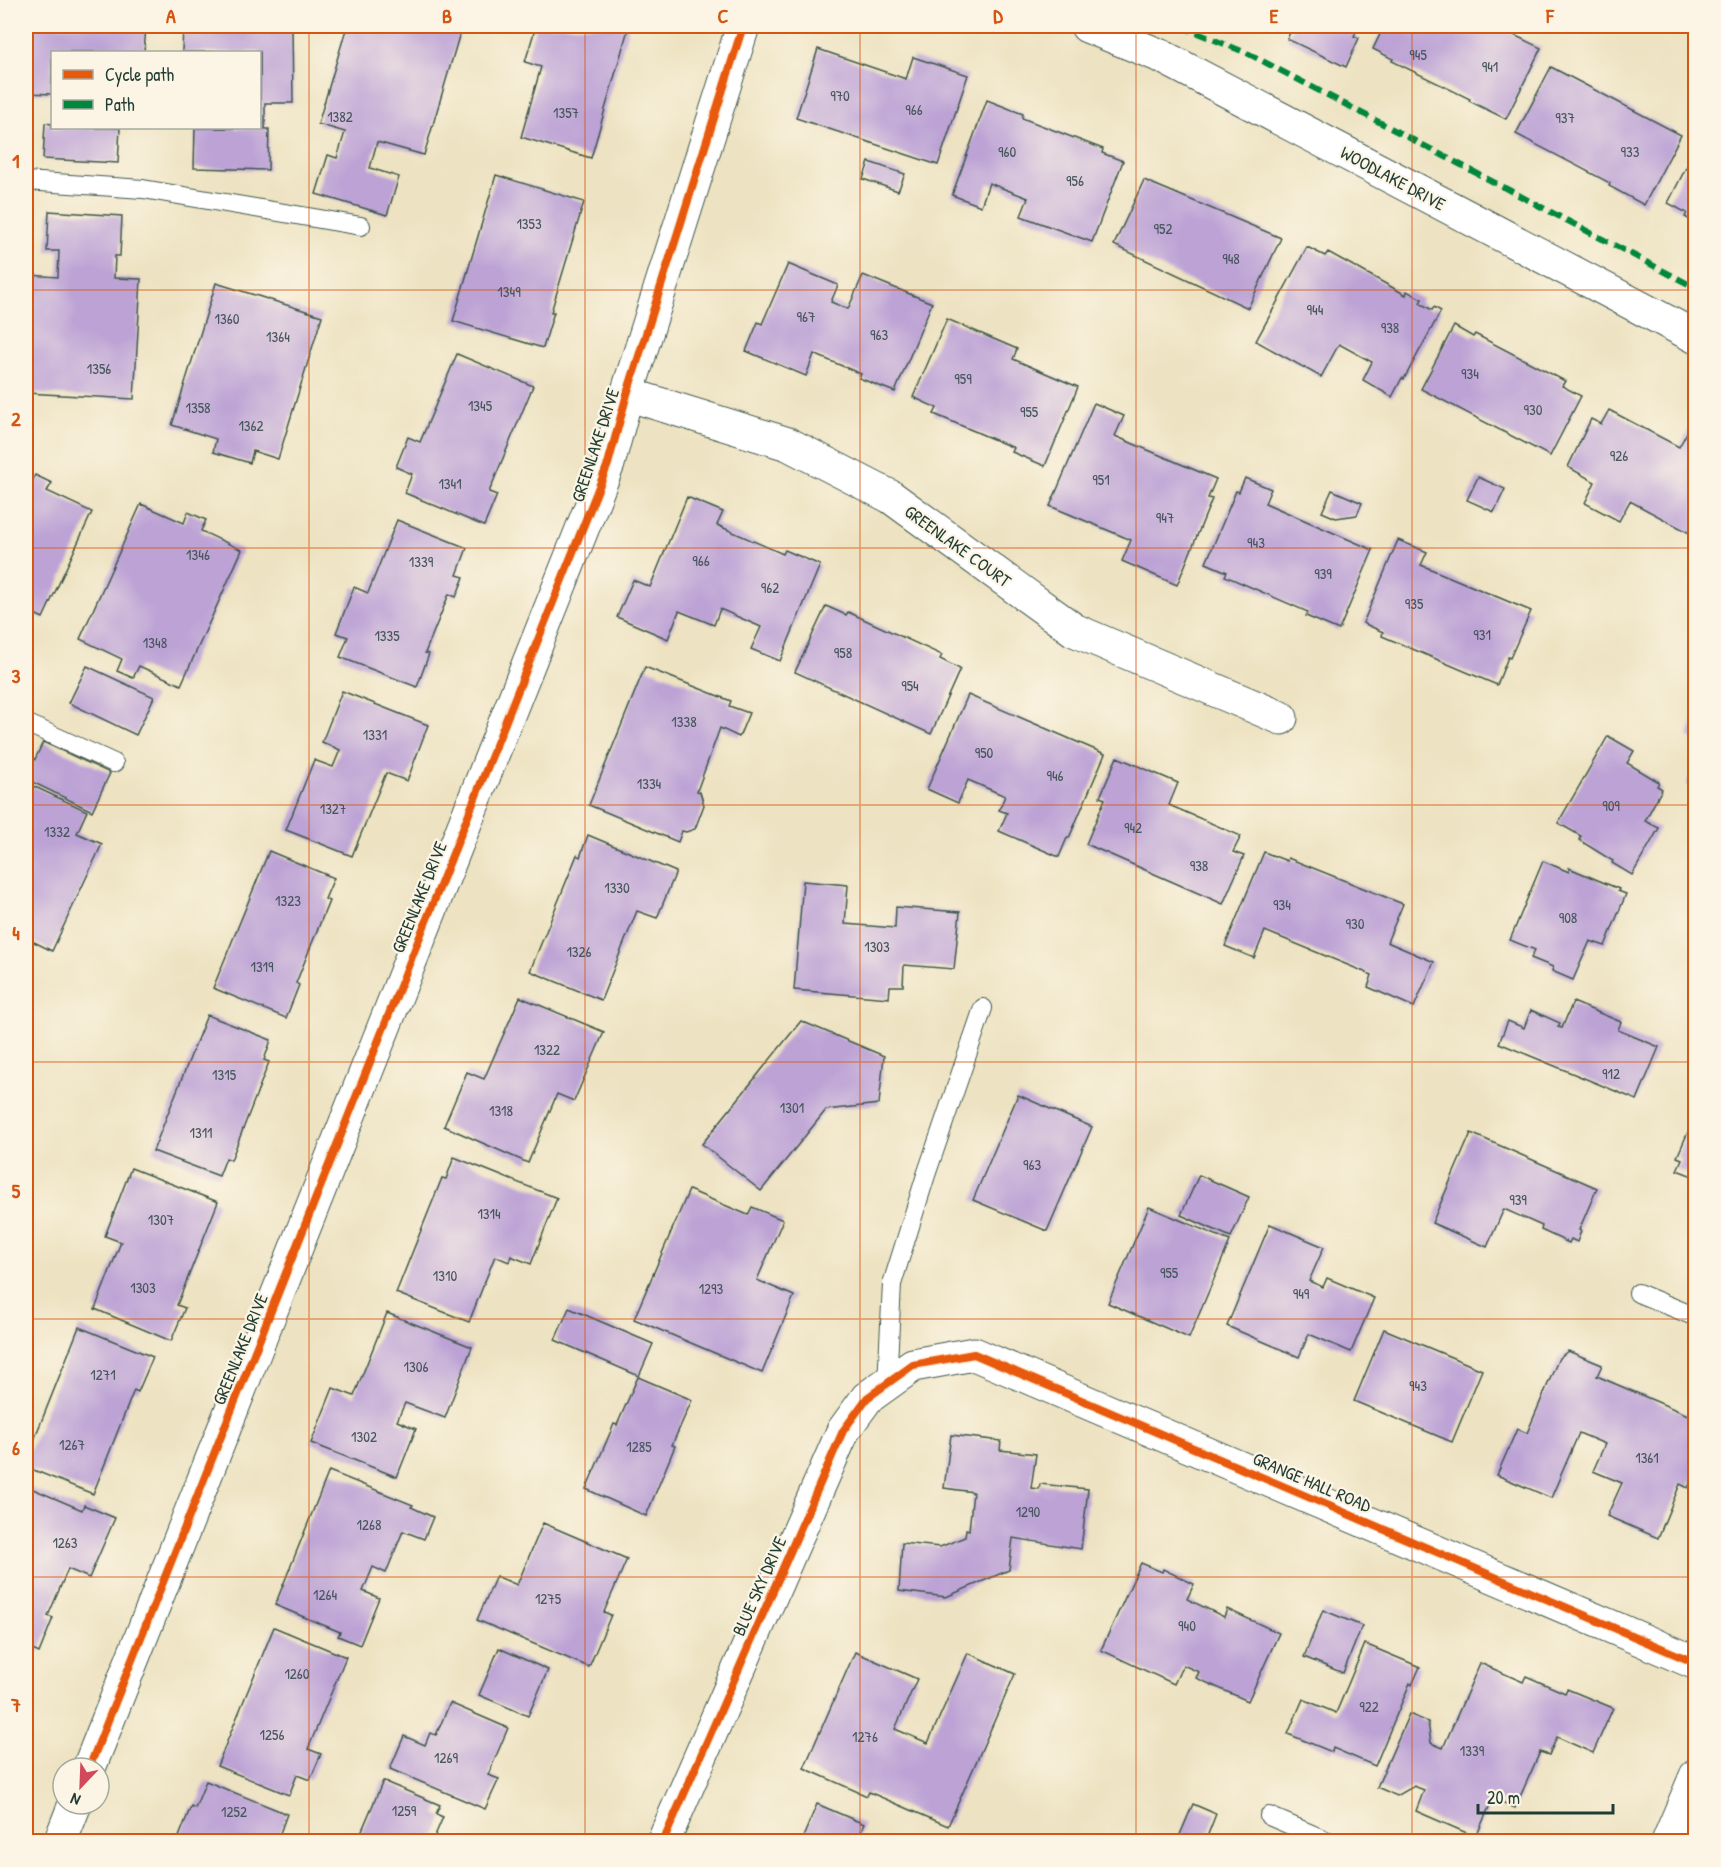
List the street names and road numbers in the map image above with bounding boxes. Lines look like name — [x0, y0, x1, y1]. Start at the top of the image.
street label: WOODLAKE DRIVE — [1336, 140, 1450, 216]
street label: GREENLAKE DRIVE — [565, 385, 625, 505]
street label: GREENLAKE COURT — [900, 499, 1017, 593]
street label: GREENLAKE DRIVE — [385, 837, 453, 957]
street label: GREENLAKE DRIVE — [206, 1289, 274, 1409]
street label: GRANGE HALL ROAD — [1249, 1446, 1375, 1518]
street label: BLUE SKY DRIVE — [726, 1532, 792, 1640]

